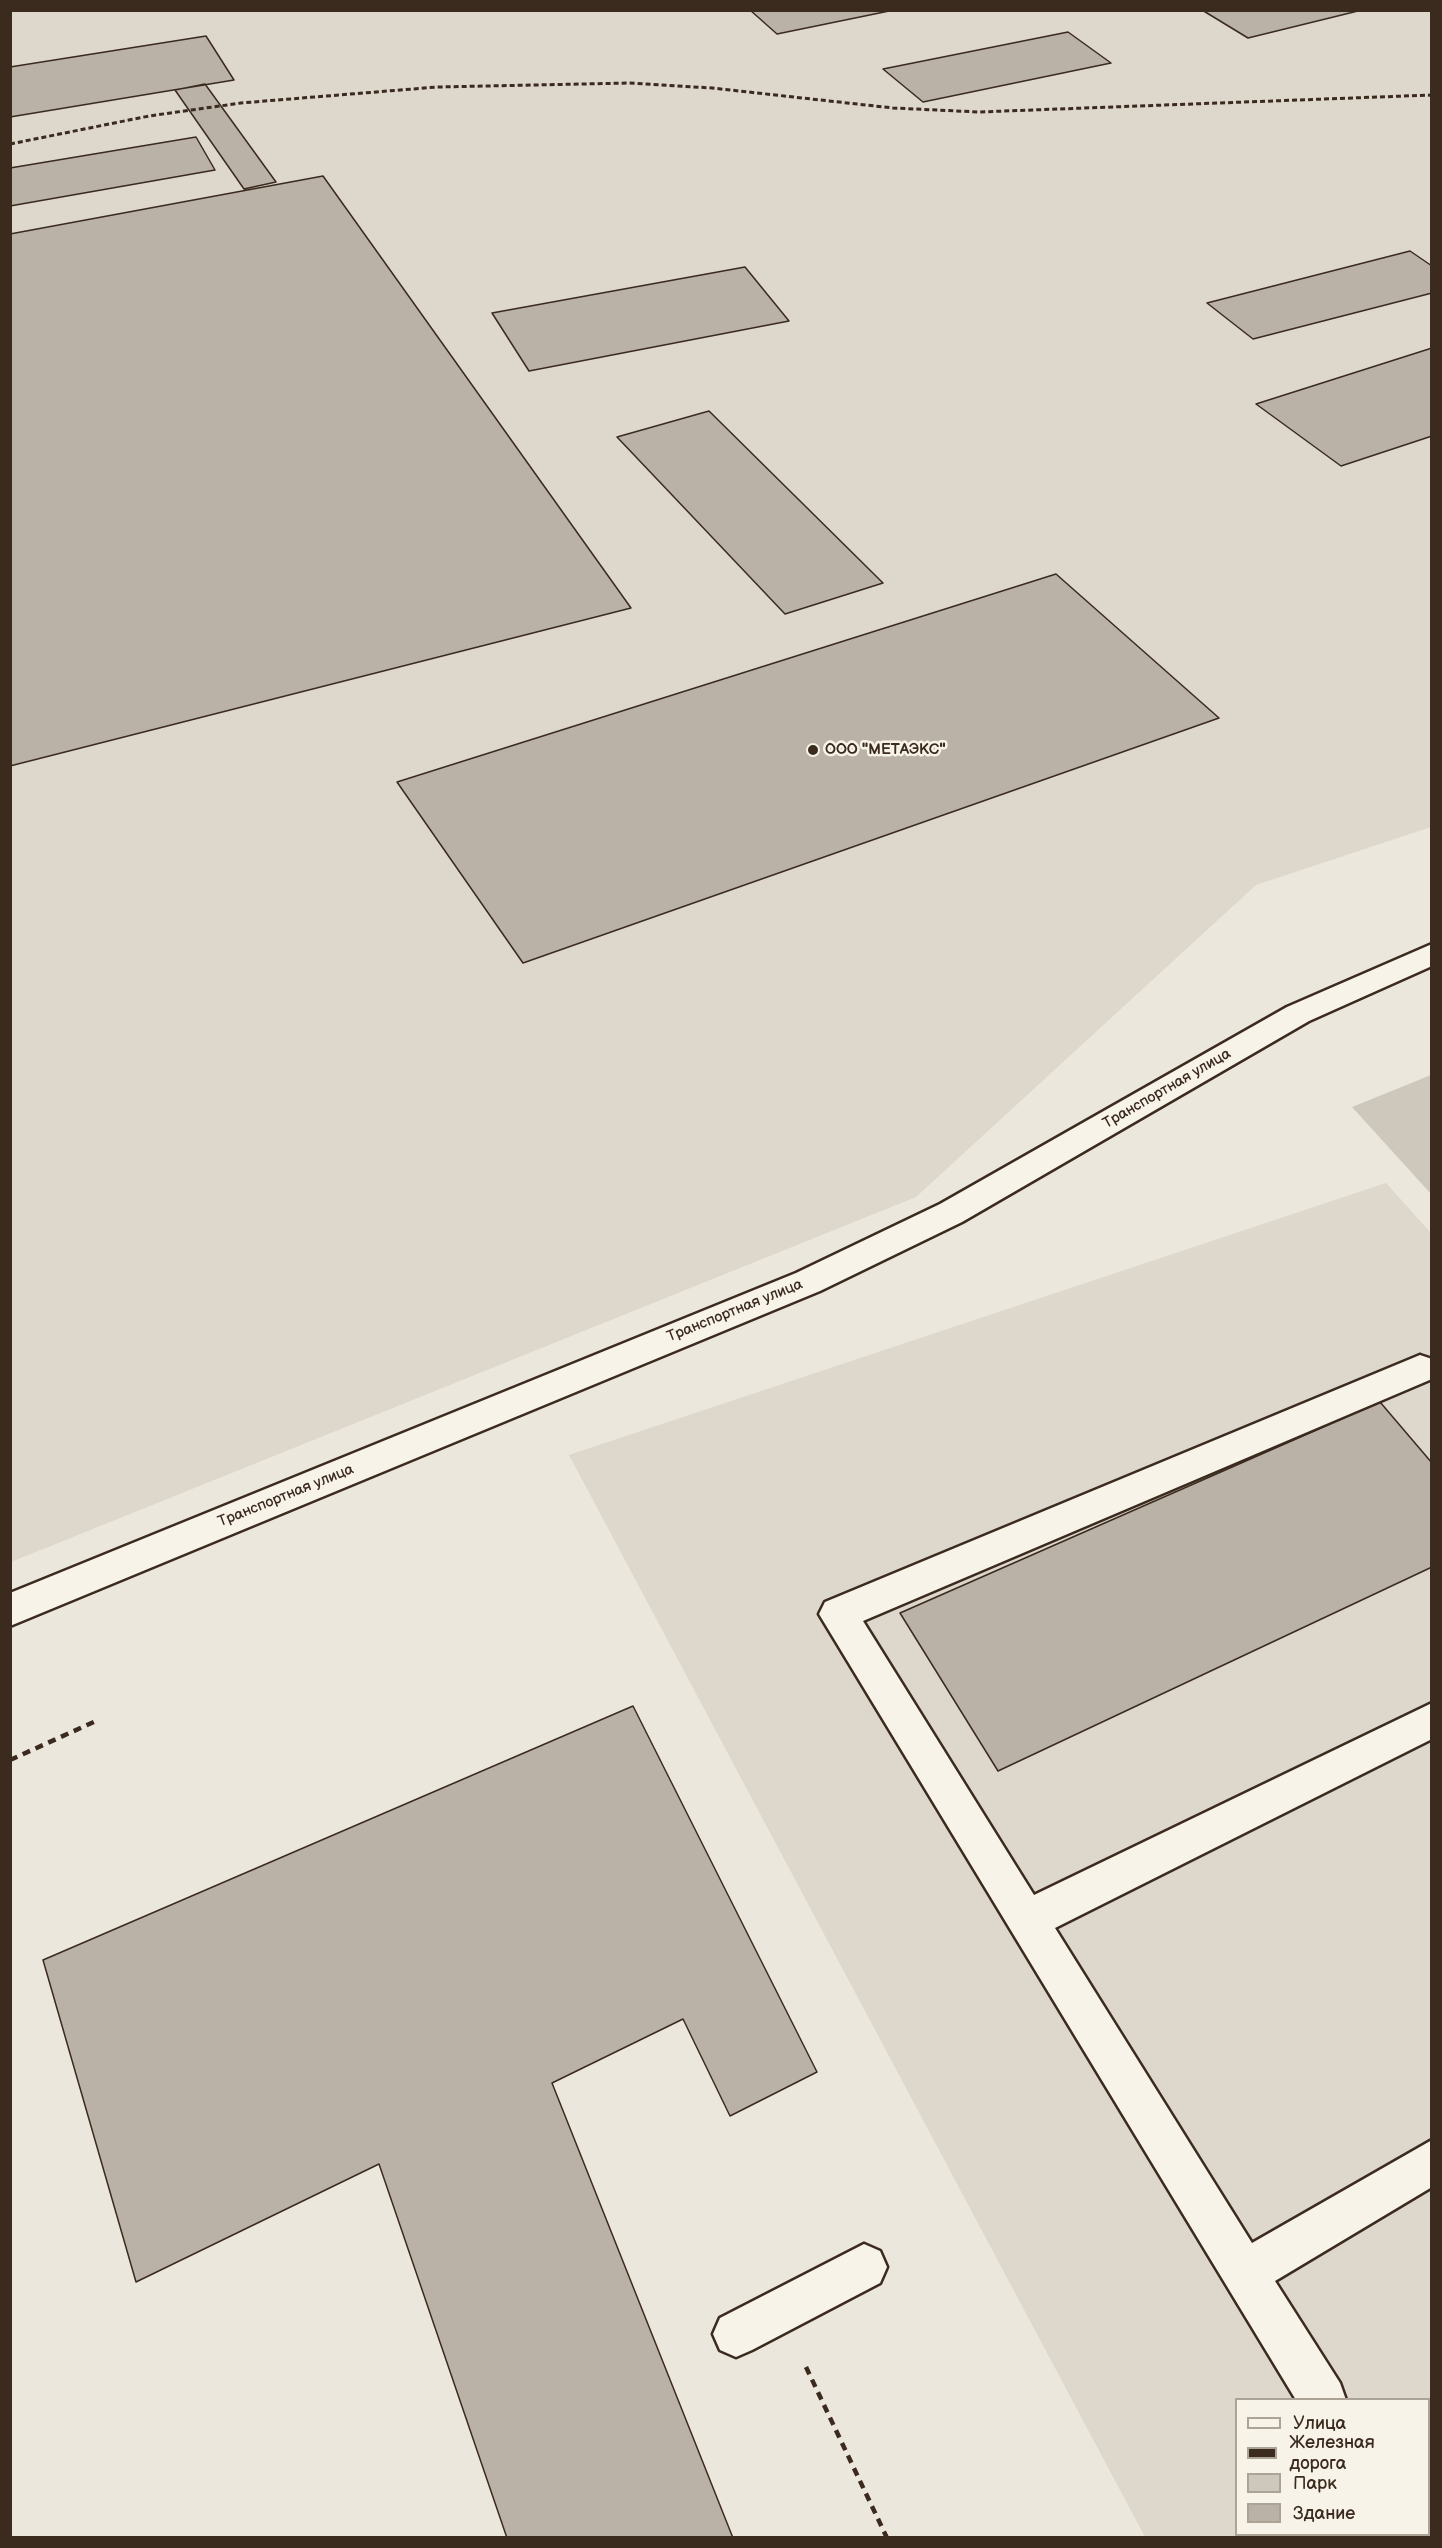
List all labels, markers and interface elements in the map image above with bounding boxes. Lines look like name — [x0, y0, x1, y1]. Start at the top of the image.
place label: ООО "МЕТАЭКС" — [825, 741, 946, 759]
marker: ООО "МЕТАЭКС" — [806, 743, 820, 757]
street label: Транспортная улица — [1100, 1045, 1234, 1133]
street label: Транспортная улица — [665, 1276, 805, 1346]
street label: Транспортная улица — [216, 1461, 356, 1531]
legend — [1235, 2398, 1430, 2536]
text: Улица — [1293, 2413, 1346, 2434]
text: Железная дорога — [1289, 2432, 1375, 2474]
text: Парк — [1293, 2473, 1337, 2494]
text: Здание — [1293, 2503, 1355, 2524]

